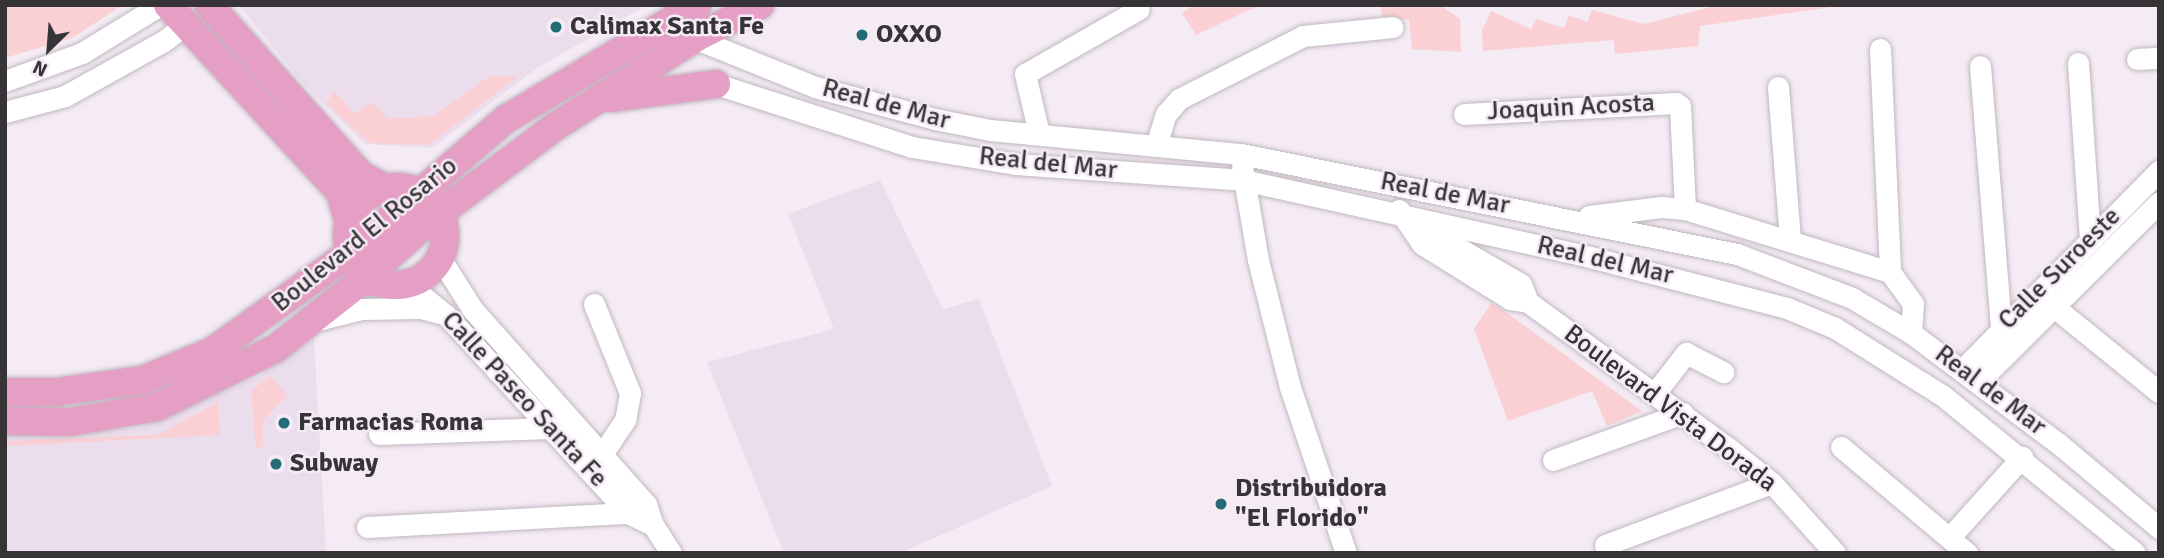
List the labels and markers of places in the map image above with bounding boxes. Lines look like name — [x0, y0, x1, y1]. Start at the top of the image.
place label: Calimax Santa Fe — [570, 11, 764, 43]
marker: Calimax Santa Fe — [548, 19, 564, 35]
place label: OXXO — [876, 19, 942, 51]
marker: OXXO — [854, 27, 870, 43]
place label: Farmacias Roma — [298, 407, 483, 439]
marker: Farmacias Roma — [276, 415, 292, 431]
place label: Subway — [290, 448, 378, 480]
marker: Subway — [268, 456, 284, 472]
place label: Distribuidora "El Florido" — [1235, 473, 1387, 534]
marker: Distribuidora "El Florido" — [1213, 496, 1229, 512]

